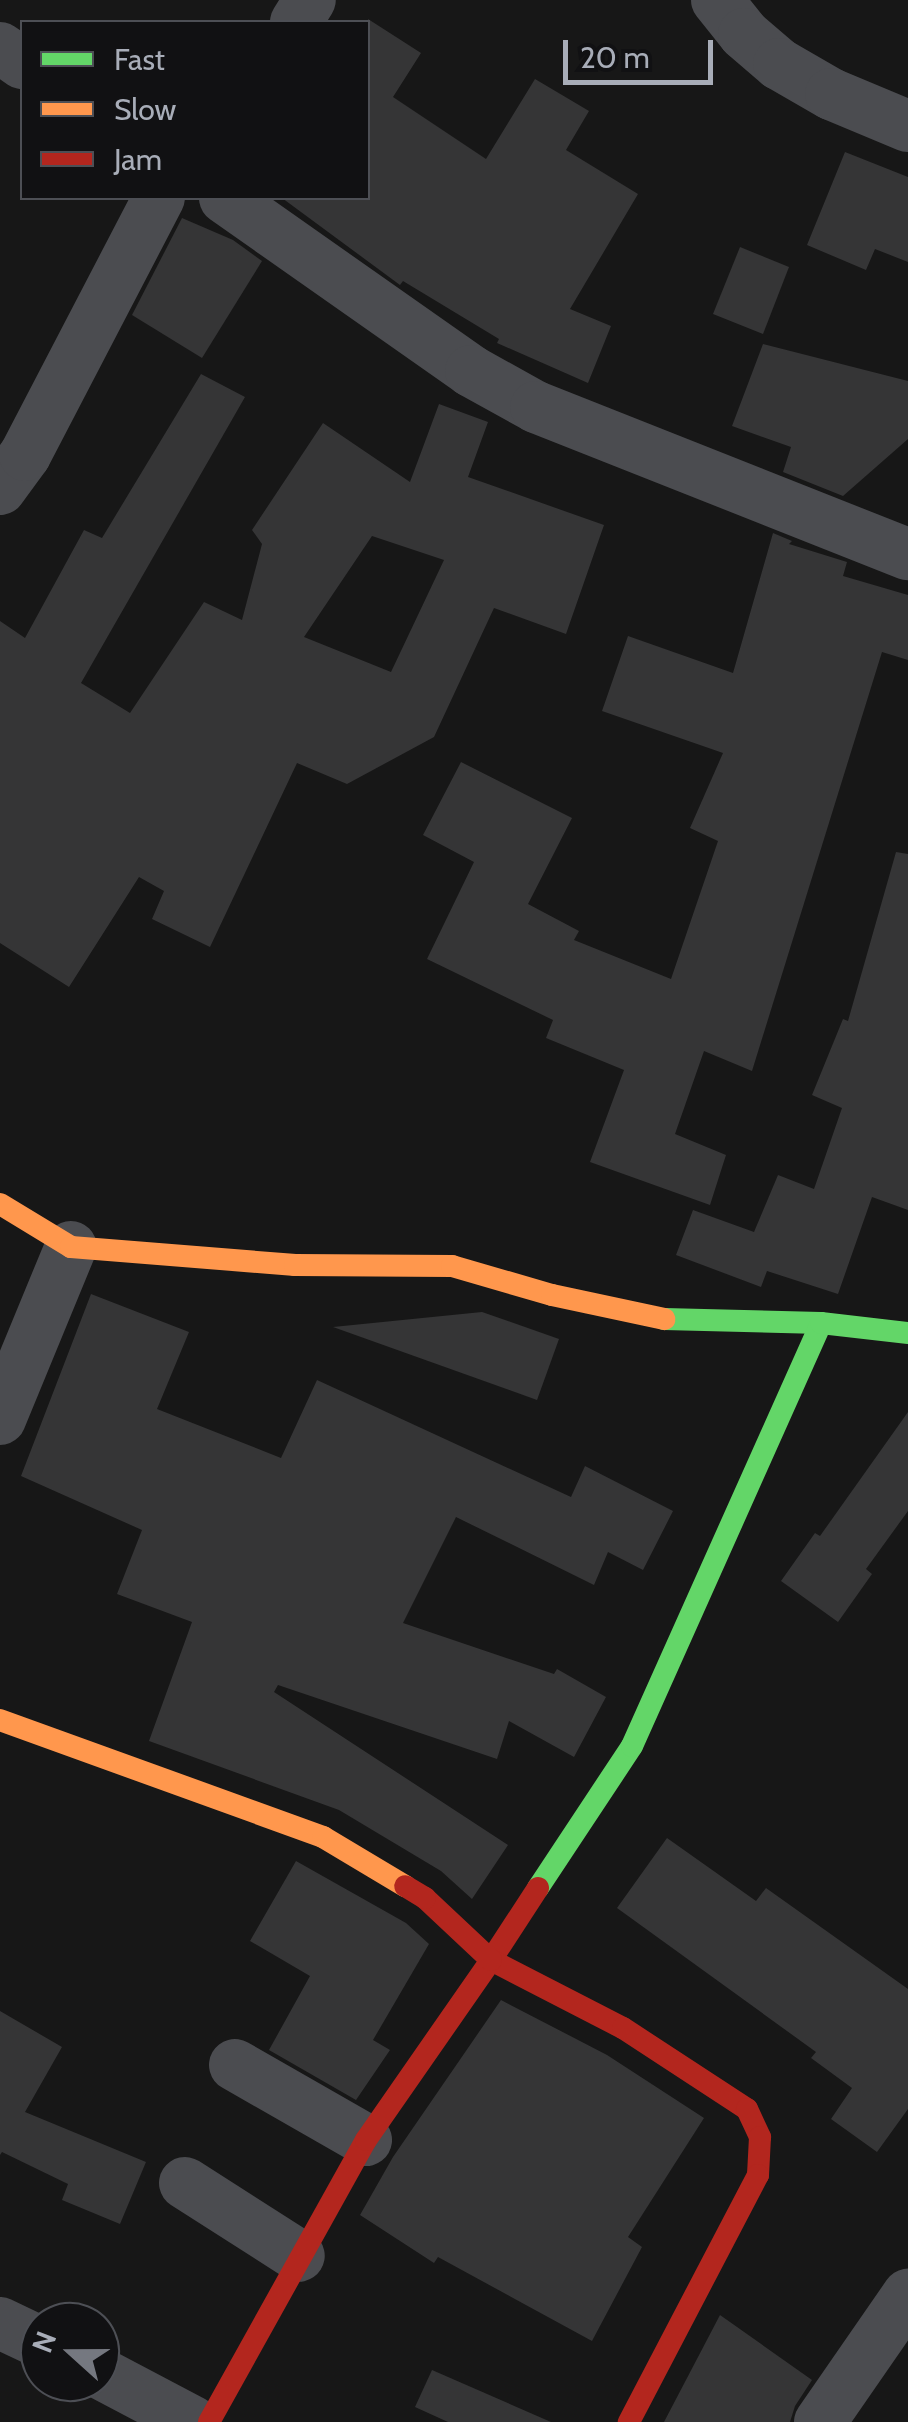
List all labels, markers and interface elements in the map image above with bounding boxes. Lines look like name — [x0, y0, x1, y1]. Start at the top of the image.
legend — [20, 20, 370, 200]
scale bar — [568, 20, 718, 82]
text: 20 m — [580, 39, 650, 76]
text: Fast — [114, 41, 165, 78]
text: Slow — [114, 91, 176, 128]
text: Jam — [114, 141, 162, 178]
north arrow — [20, 2302, 120, 2402]
text: N — [24, 2327, 63, 2357]

